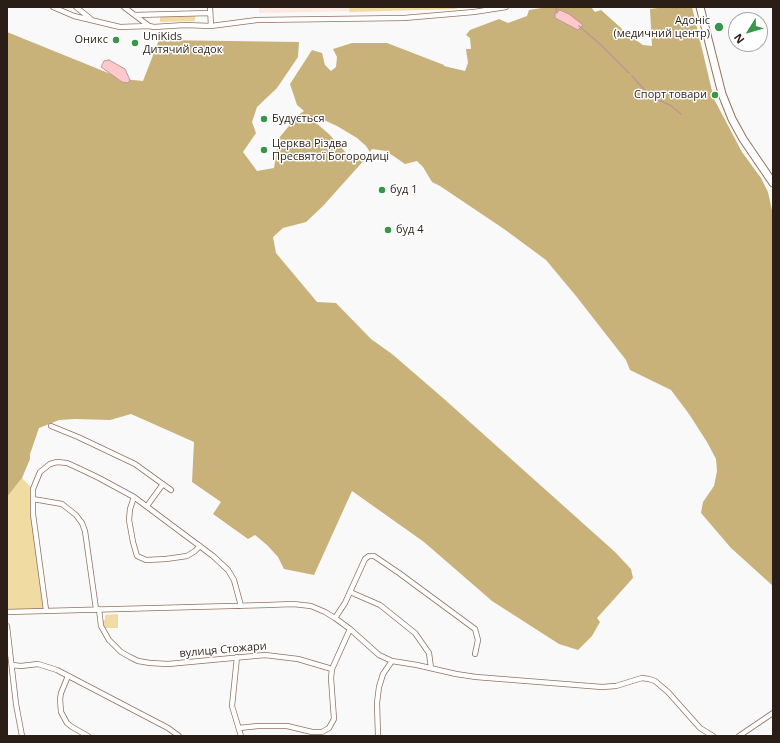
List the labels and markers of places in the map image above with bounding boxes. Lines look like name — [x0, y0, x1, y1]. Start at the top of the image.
place label: Адоніс (медичний центр) — [614, 14, 710, 40]
marker: Адоніс (медичний центр) — [713, 21, 725, 33]
place label: UniKids Дитячий садок — [143, 30, 222, 56]
place label: Оникс — [75, 33, 108, 47]
marker: Оникс — [111, 35, 121, 45]
marker: UniKids Дитячий садок — [130, 38, 140, 48]
place label: Спорт товари — [634, 88, 707, 102]
marker: Спорт товари — [710, 90, 720, 100]
place label: Будується — [272, 112, 325, 126]
marker: Будується — [259, 114, 269, 124]
place label: Церква Різдва Пресвятої Богородиці — [272, 137, 389, 163]
marker: Церква Різдва Пресвятої Богородиці — [259, 145, 269, 155]
place label: буд 1 — [390, 183, 418, 197]
marker: буд 1 — [377, 185, 387, 195]
place label: буд 4 — [396, 223, 424, 237]
marker: буд 4 — [383, 225, 393, 235]

